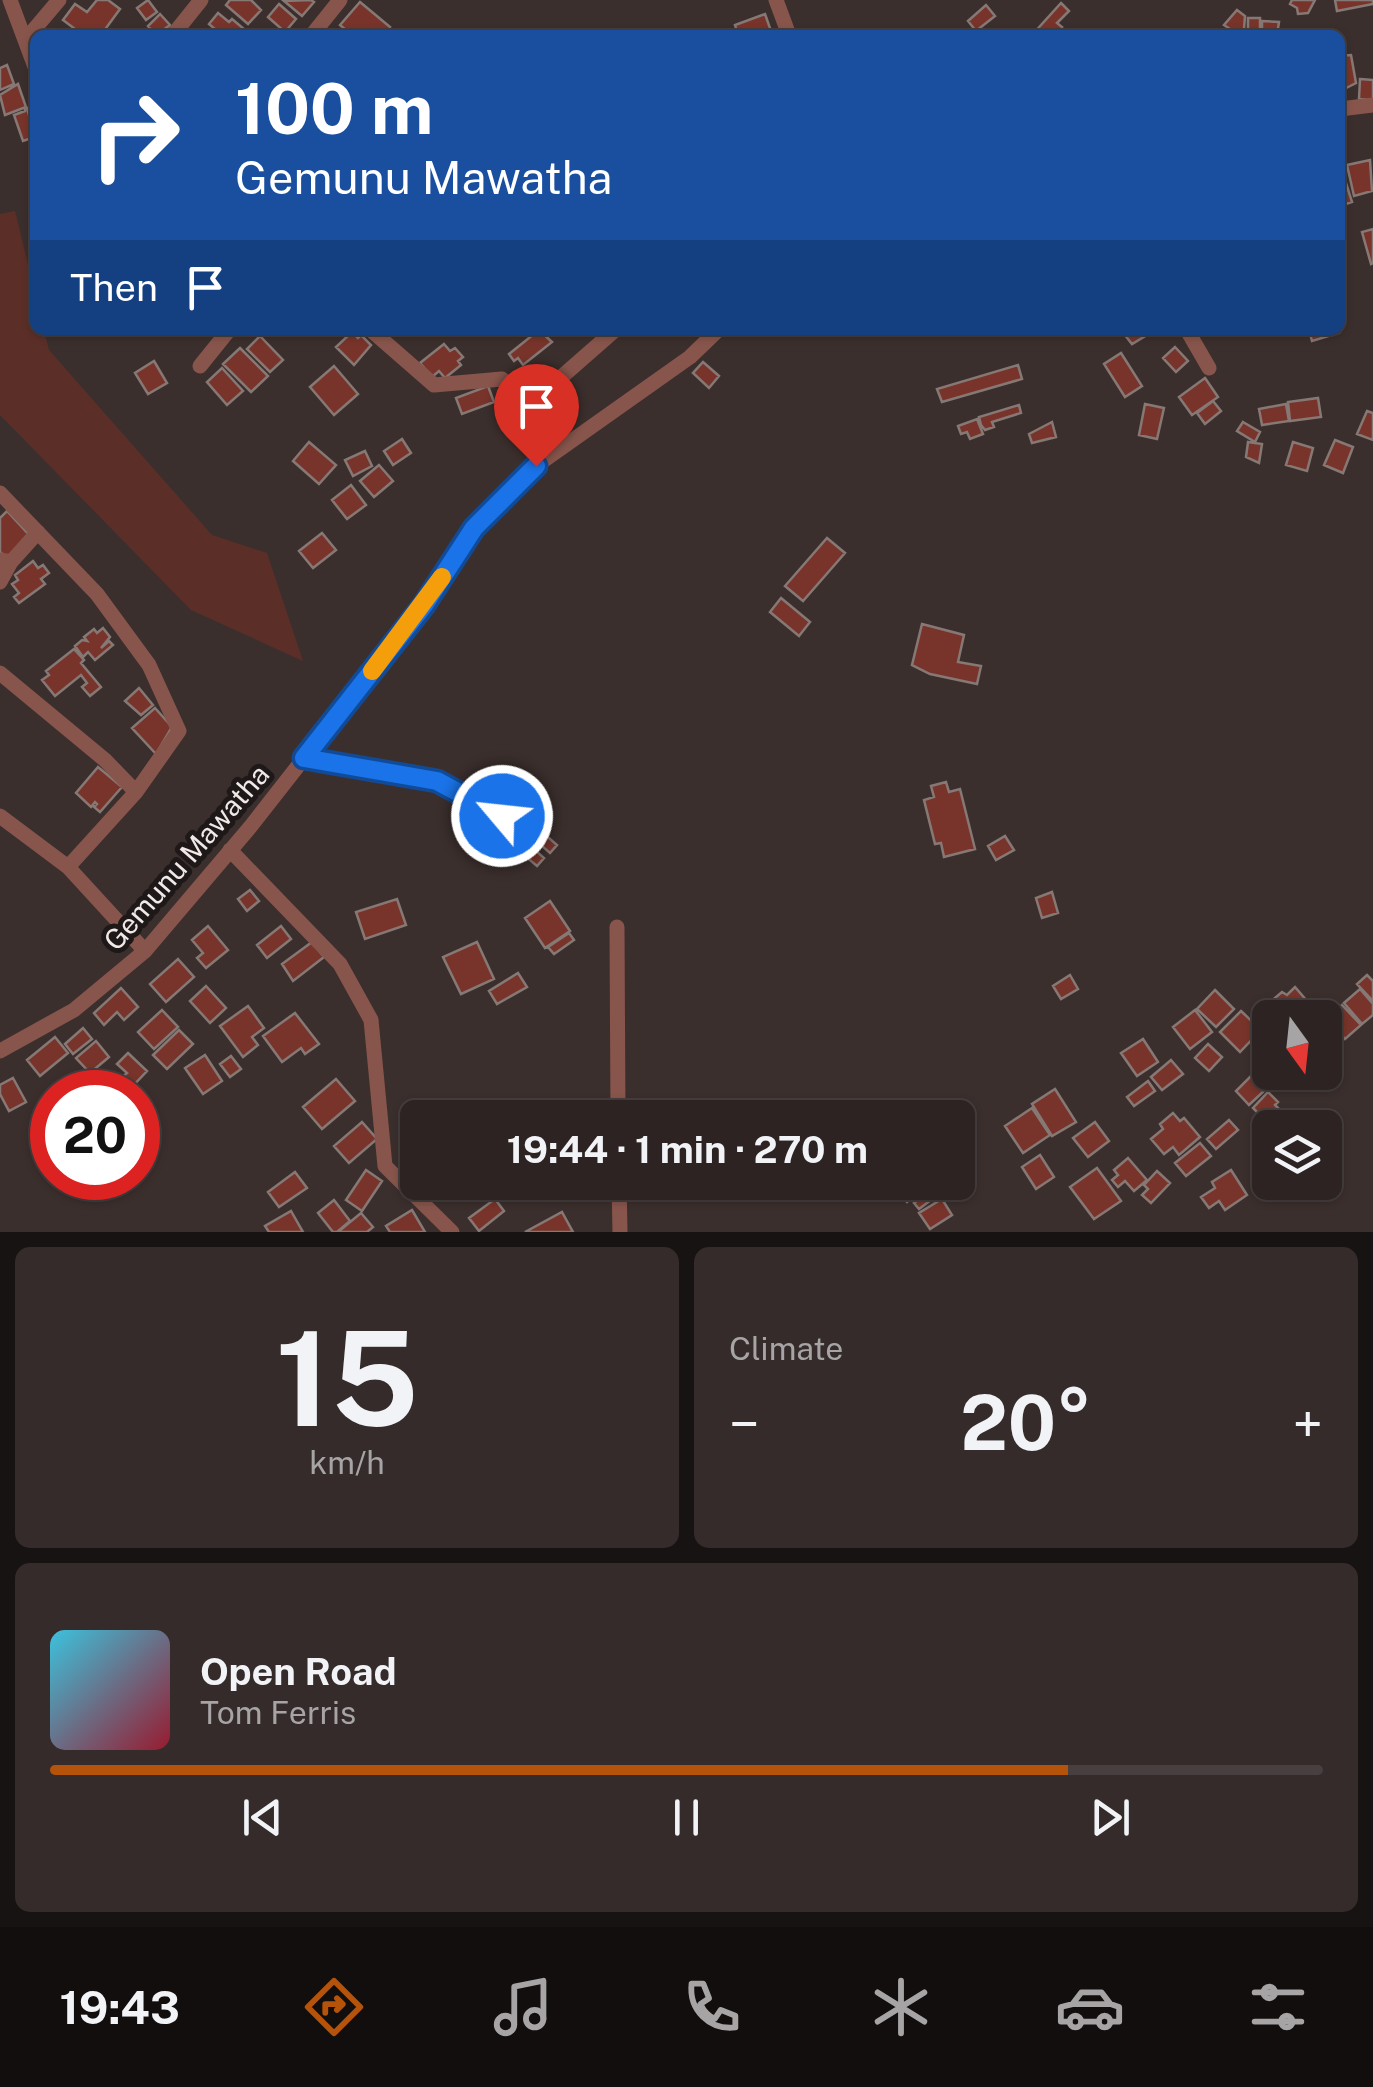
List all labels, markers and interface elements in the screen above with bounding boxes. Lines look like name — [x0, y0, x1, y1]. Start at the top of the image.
text: 100 m — [235, 67, 433, 150]
icon: right — [70, 70, 200, 200]
text: Gemunu Mawatha — [235, 151, 612, 204]
icon: arrive — [178, 260, 233, 315]
text: Then — [70, 265, 158, 310]
pin — [494, 364, 579, 467]
icon: arrive — [509, 379, 564, 434]
street label: Gemunu Mawatha — [97, 758, 275, 956]
position arrow — [450, 764, 554, 868]
north arrow — [1252, 1000, 1342, 1090]
map controls — [1252, 1000, 1342, 1200]
speed limit sign: 20 — [30, 1070, 160, 1200]
button: layers — [1252, 1110, 1342, 1200]
text: 19:44 · 1 min · 270 m — [507, 1127, 868, 1172]
text: 15 — [275, 1303, 419, 1455]
text: Climate — [729, 1330, 843, 1367]
text: 20° — [960, 1379, 1092, 1467]
text: − — [729, 1392, 760, 1456]
text: + — [1292, 1392, 1323, 1456]
text: km/h — [309, 1444, 385, 1481]
text: Open Road — [200, 1649, 397, 1694]
text: Tom Ferris — [200, 1694, 356, 1731]
icon: previous — [235, 1790, 290, 1845]
icon: pause — [659, 1790, 714, 1845]
icon: next — [1083, 1790, 1138, 1845]
icon: directions — [299, 1972, 369, 2042]
icon: music — [488, 1972, 558, 2042]
icon: phone — [677, 1972, 747, 2042]
icon: climate — [866, 1972, 936, 2042]
icon: car — [1055, 1972, 1125, 2042]
icon: filters — [1243, 1972, 1313, 2042]
text: 19:43 — [59, 1981, 180, 2034]

